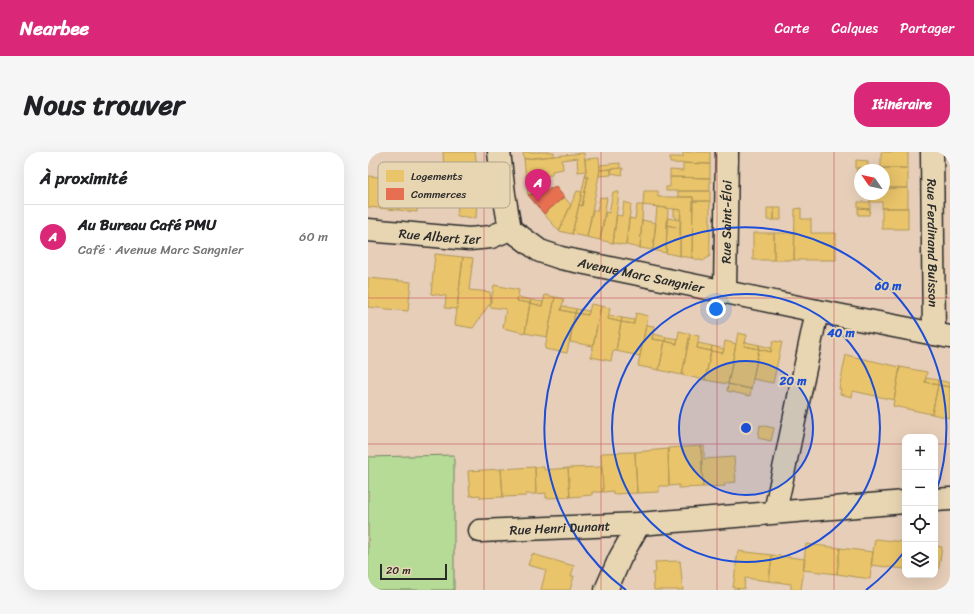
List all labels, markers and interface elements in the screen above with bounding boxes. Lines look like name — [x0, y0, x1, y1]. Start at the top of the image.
text: Nearbee — [20, 12, 89, 45]
text: Carte — [775, 16, 809, 41]
text: Calques — [831, 16, 878, 41]
text: Partager — [900, 16, 954, 41]
text: Nous trouver — [24, 80, 184, 129]
button: Itinéraire — [854, 82, 950, 127]
legend — [378, 162, 510, 208]
text: À proximité — [40, 163, 127, 193]
north arrow — [854, 164, 890, 200]
text: Logements — [411, 167, 463, 186]
pin: A — [525, 169, 551, 202]
street label: Rue Ferdinand Buisson — [921, 179, 945, 307]
street label: Rue Saint-Éloi — [714, 180, 738, 264]
text: Commerces — [411, 185, 467, 204]
text: Au Bureau Café PMU — [78, 212, 216, 238]
street label: Rue Albert Ier — [398, 221, 482, 250]
text: A — [49, 225, 57, 248]
text: 60 m — [299, 225, 328, 248]
text: Café · Avenue Marc Sangnier — [78, 238, 243, 261]
street label: Avenue Marc Sangnier — [575, 250, 707, 299]
text: 60 m — [874, 275, 902, 297]
your location — [706, 299, 726, 319]
text: 40 m — [826, 322, 855, 344]
text: 20 m — [779, 370, 807, 392]
centre of rings — [739, 421, 753, 435]
map controls — [902, 434, 938, 578]
button: + — [902, 434, 938, 470]
button: − — [902, 470, 938, 506]
button: locate — [902, 506, 938, 542]
street label: Rue Henri Dunant — [509, 514, 611, 541]
button: layers — [902, 542, 938, 578]
text: 20 m — [386, 561, 411, 580]
scale bar — [380, 562, 447, 581]

